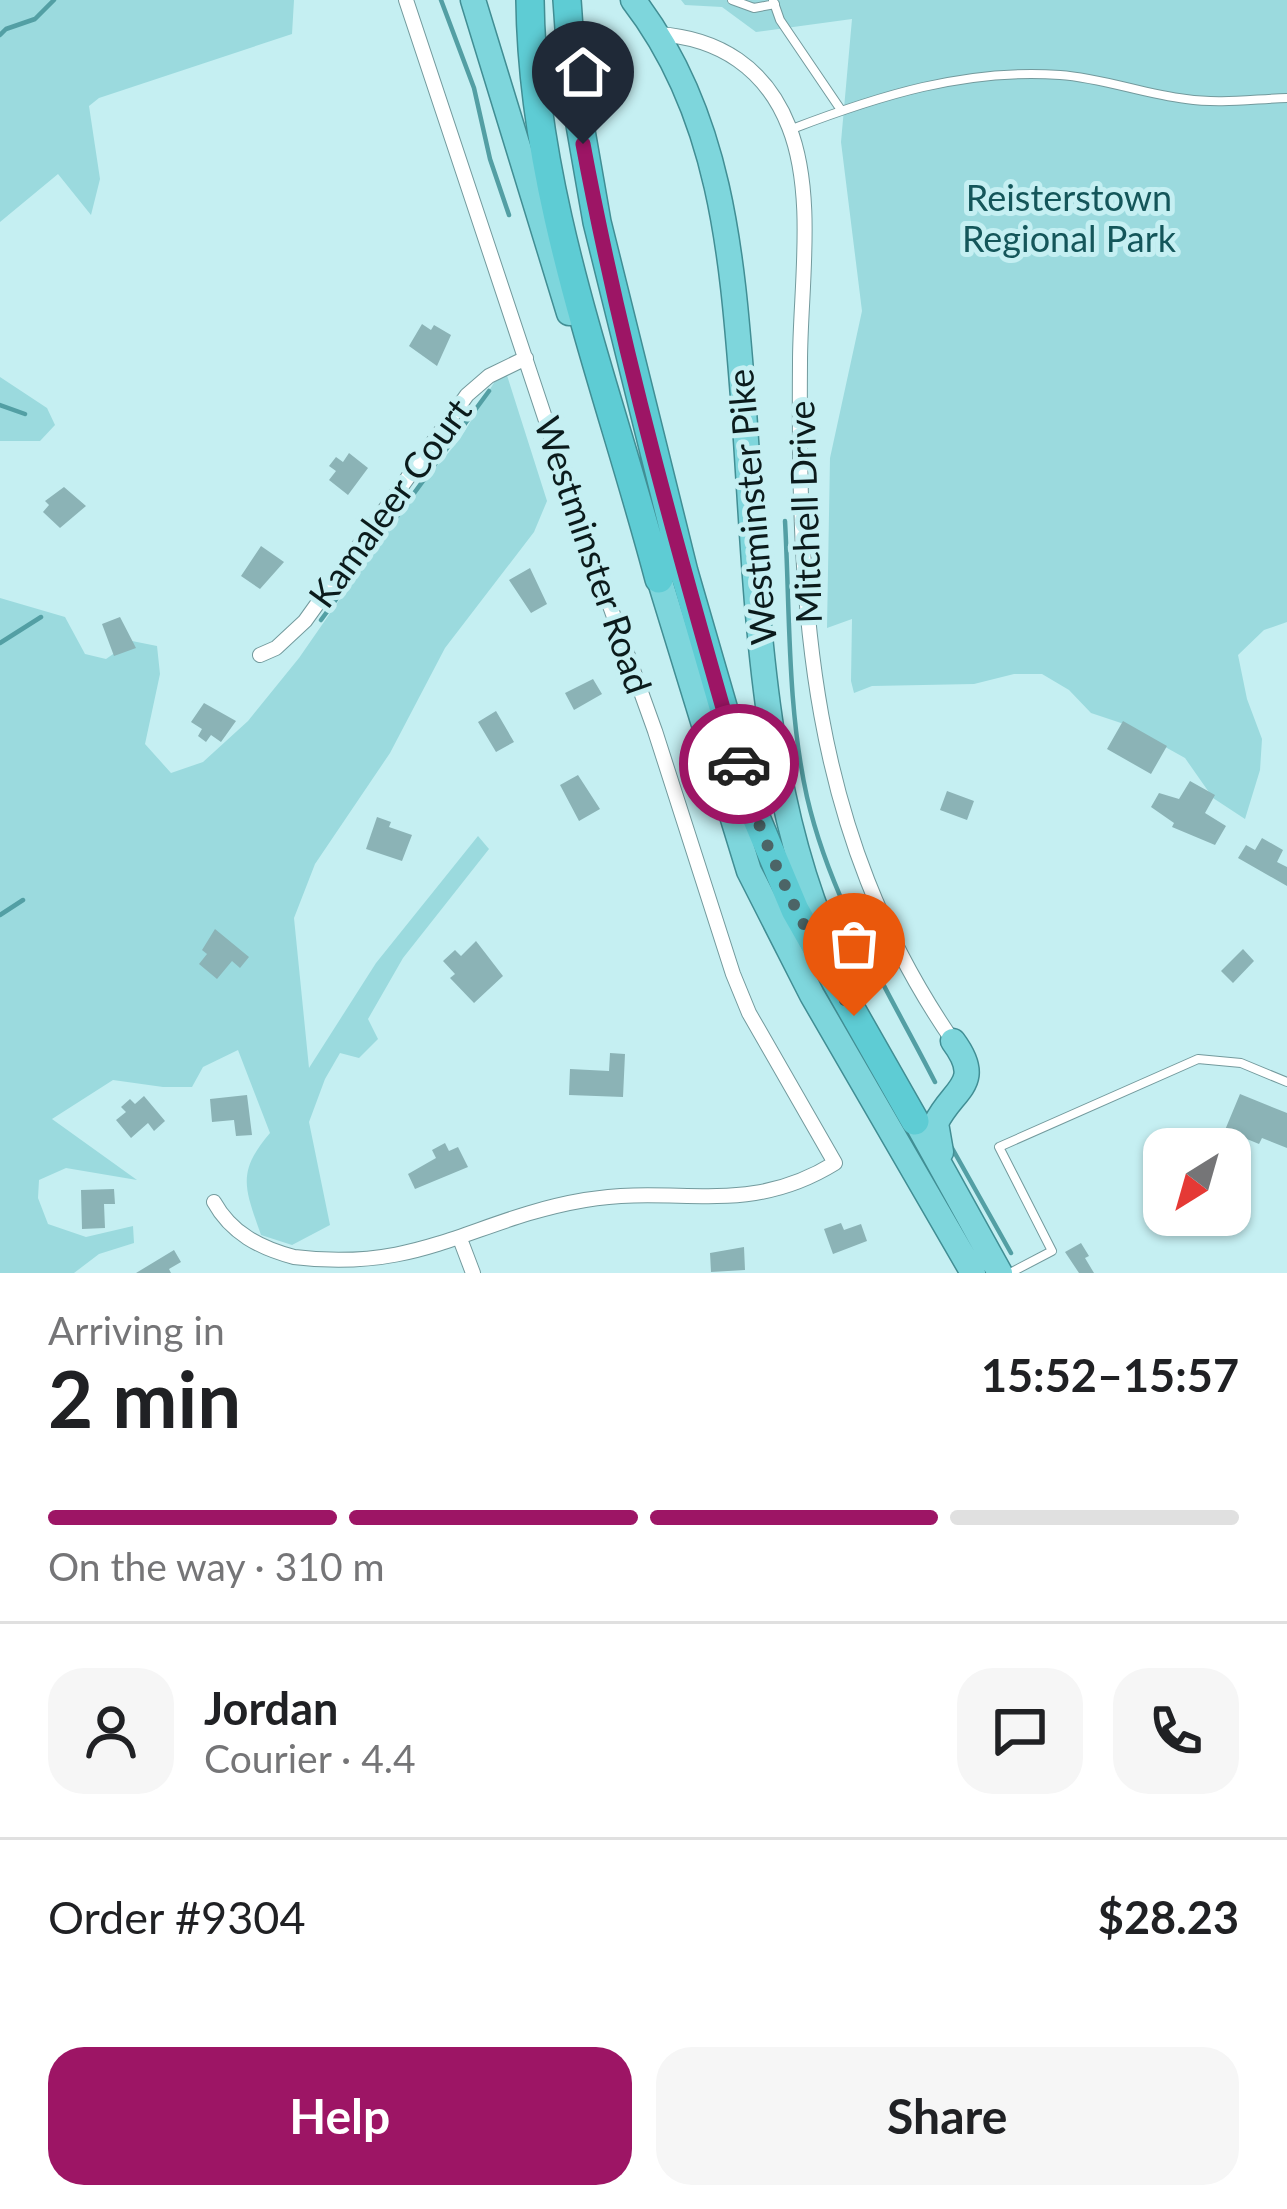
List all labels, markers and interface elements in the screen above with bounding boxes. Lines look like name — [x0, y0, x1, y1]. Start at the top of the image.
pin — [532, 21.0, 634, 144]
icon: home — [550, 39, 616, 105]
park label: Reisterstown Regional Park — [962, 175, 1177, 260]
street label: Westminster Pike — [717, 367, 785, 647]
street label: Kamaleer Court — [299, 389, 480, 615]
street label: Mitchell Drive — [778, 400, 830, 624]
street label: Westminster Road — [526, 410, 662, 699]
courier — [679, 704, 799, 824]
icon: car — [706, 731, 772, 797]
pin — [803, 893, 905, 1016]
icon: bag — [821, 911, 887, 977]
north arrow — [1143, 1128, 1251, 1236]
map controls — [1143, 1128, 1251, 1236]
text: Arriving in — [48, 1307, 225, 1353]
text: 15:52–15:57 — [981, 1348, 1239, 1402]
text: 2 min — [48, 1351, 241, 1445]
text: On the way · 310 m — [48, 1543, 385, 1589]
button: person — [48, 1668, 174, 1794]
button: chat — [957, 1668, 1083, 1794]
button: phone — [1113, 1668, 1239, 1794]
text: Jordan — [204, 1681, 338, 1735]
text: Courier · 4.4 — [204, 1735, 416, 1781]
text: Order #9304 — [48, 1890, 306, 1944]
text: $28.23 — [1098, 1890, 1239, 1944]
button: Help — [48, 2047, 632, 2185]
button: Share — [656, 2047, 1239, 2185]

